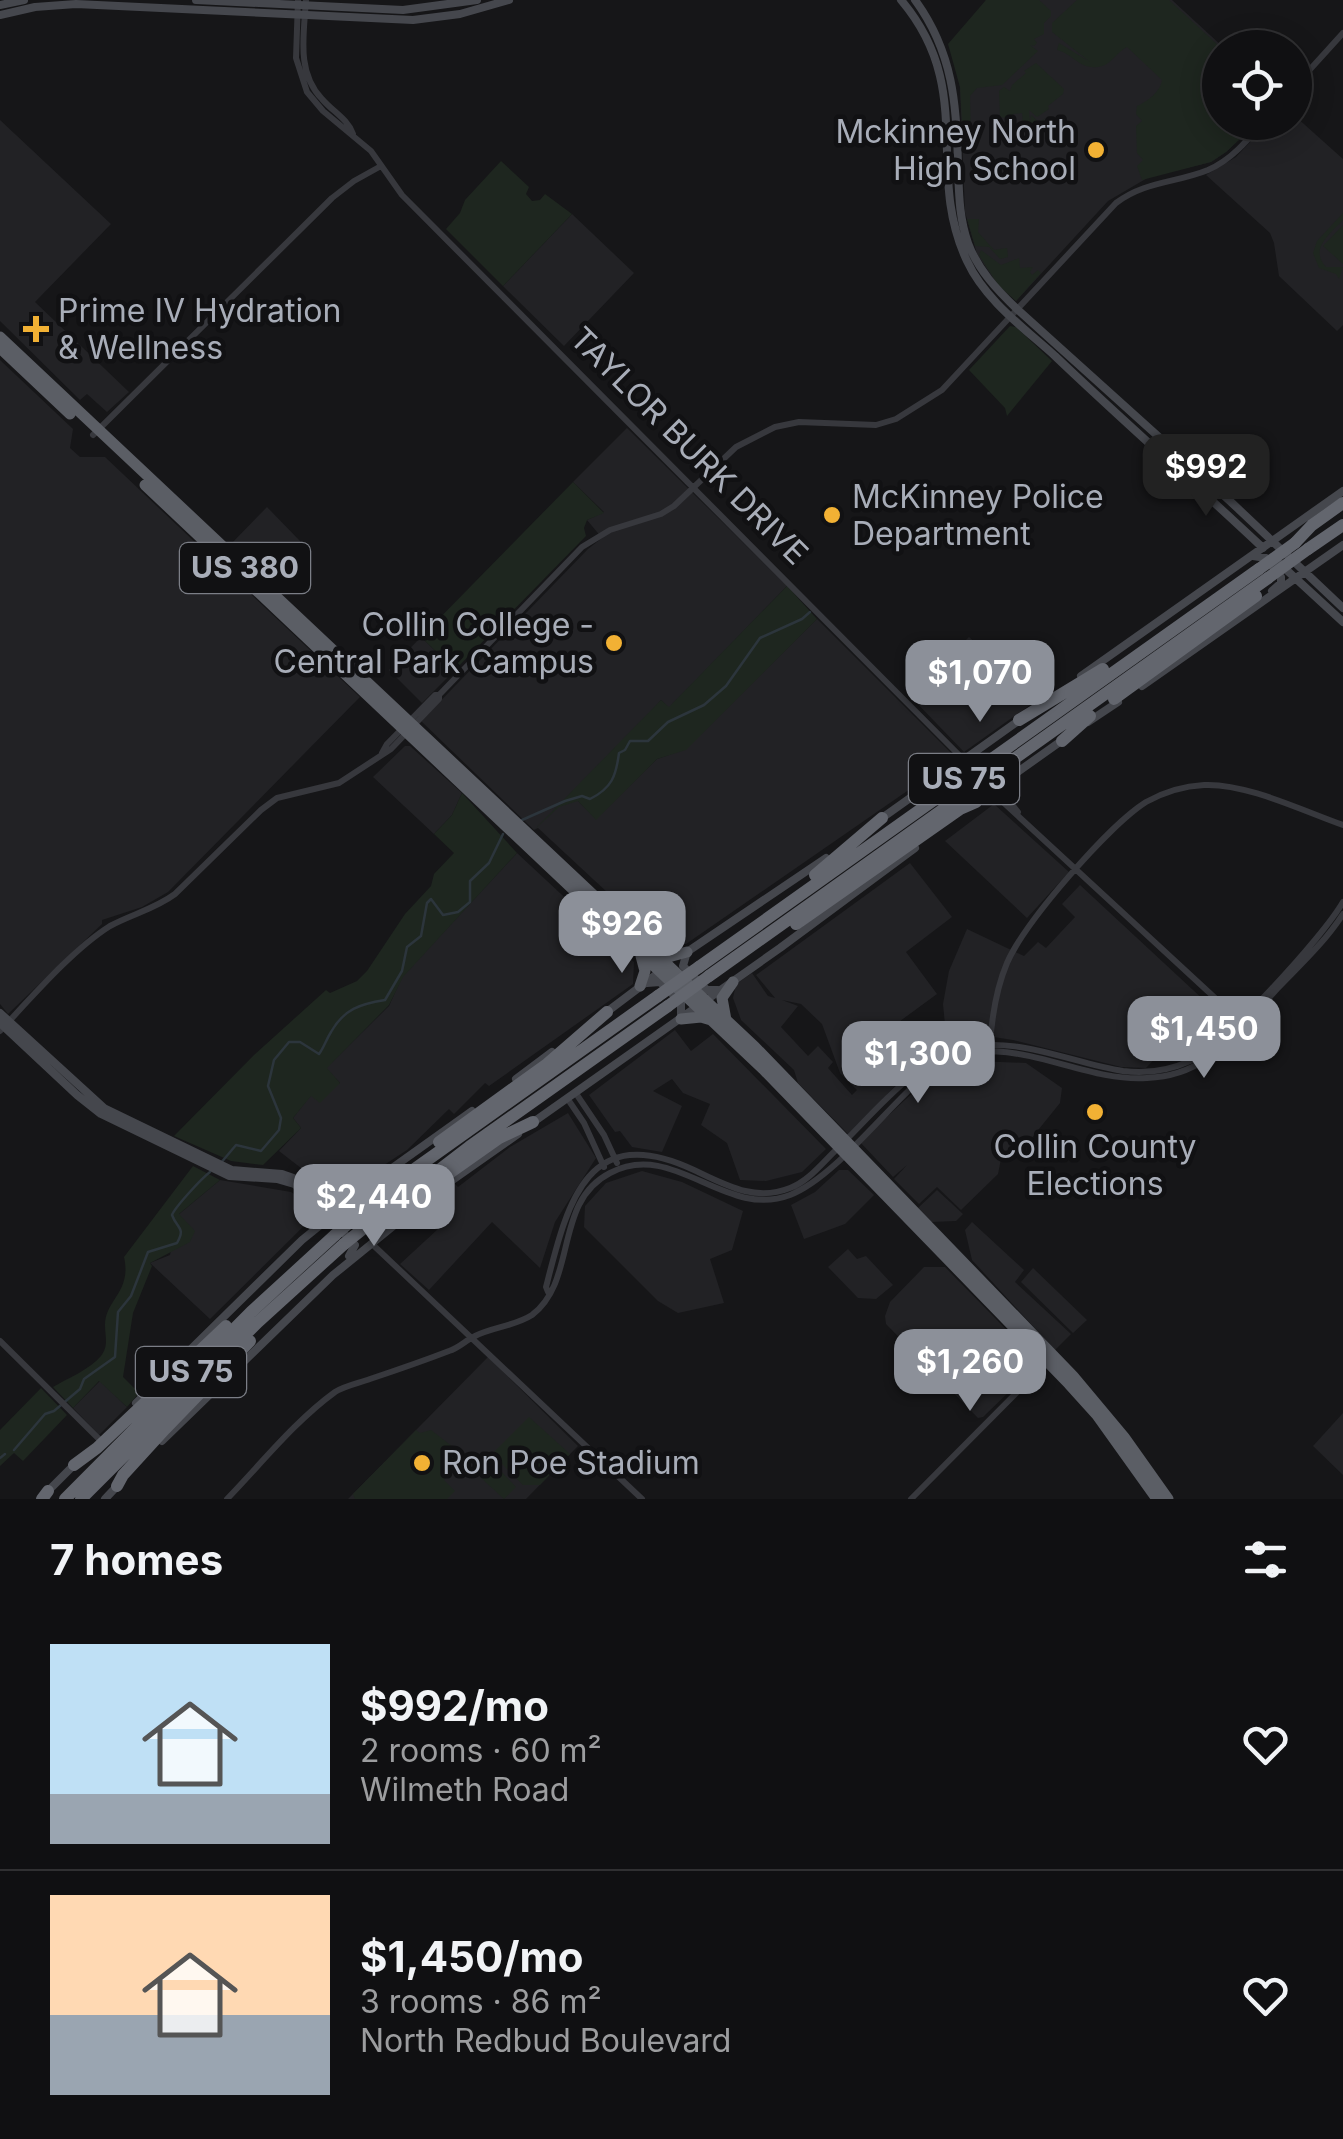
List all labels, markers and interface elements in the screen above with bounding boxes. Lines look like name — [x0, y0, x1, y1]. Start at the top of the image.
map controls — [1202, 30, 1312, 140]
button: locate — [1202, 30, 1312, 140]
place label: Mckinney North High School — [835, 112, 1076, 188]
marker: Mckinney North High School — [1085, 139, 1107, 161]
place label: Prime IV Hydration & Wellness — [58, 291, 341, 367]
marker: Prime IV Hydration & Wellness — [23, 316, 49, 342]
street label: TAYLOR BURK DRIVE — [562, 319, 816, 573]
pin: $992 — [1147, 434, 1265, 519]
text: $992 — [1165, 447, 1247, 486]
place label: McKinney Police Department — [852, 477, 1104, 553]
marker: McKinney Police Department — [821, 504, 843, 526]
road number: US 380 — [180, 543, 310, 593]
place label: Collin College - Central Park Campus — [274, 605, 594, 681]
marker: Collin College - Central Park Campus — [603, 632, 625, 654]
pin: $1,070 — [899, 640, 1061, 725]
text: $1,070 — [927, 653, 1033, 692]
road number: US 75 — [909, 754, 1019, 804]
pin: $926 — [563, 891, 681, 976]
text: $926 — [581, 904, 663, 943]
pin: $1,450 — [1123, 996, 1285, 1081]
text: $1,450 — [1149, 1009, 1259, 1048]
pin: $1,300 — [837, 1021, 999, 1106]
text: $1,300 — [864, 1034, 972, 1073]
marker: Collin County Elections — [1084, 1101, 1106, 1123]
place label: Collin County Elections — [993, 1127, 1197, 1203]
pin: $2,440 — [293, 1164, 455, 1249]
text: $2,440 — [316, 1177, 432, 1216]
pin: $1,260 — [889, 1329, 1051, 1414]
text: $1,260 — [916, 1342, 1024, 1381]
road number: US 75 — [136, 1347, 246, 1397]
place label: Ron Poe Stadium — [442, 1443, 700, 1482]
marker: Ron Poe Stadium — [411, 1452, 433, 1474]
icon: filters — [1238, 1532, 1293, 1587]
text: 7 homes — [50, 1534, 223, 1585]
text: $992/mo — [360, 1680, 549, 1731]
icon: home — [130, 1684, 250, 1804]
icon: heart — [1238, 1717, 1293, 1772]
text: 2 rooms · 60 m² — [360, 1731, 602, 1770]
text: Wilmeth Road — [360, 1770, 569, 1809]
text: $1,450/mo — [360, 1931, 584, 1982]
icon: home — [130, 1935, 250, 2055]
icon: heart — [1238, 1968, 1293, 2023]
text: 3 rooms · 86 m² — [360, 1982, 602, 2021]
text: North Redbud Boulevard — [360, 2021, 731, 2060]

